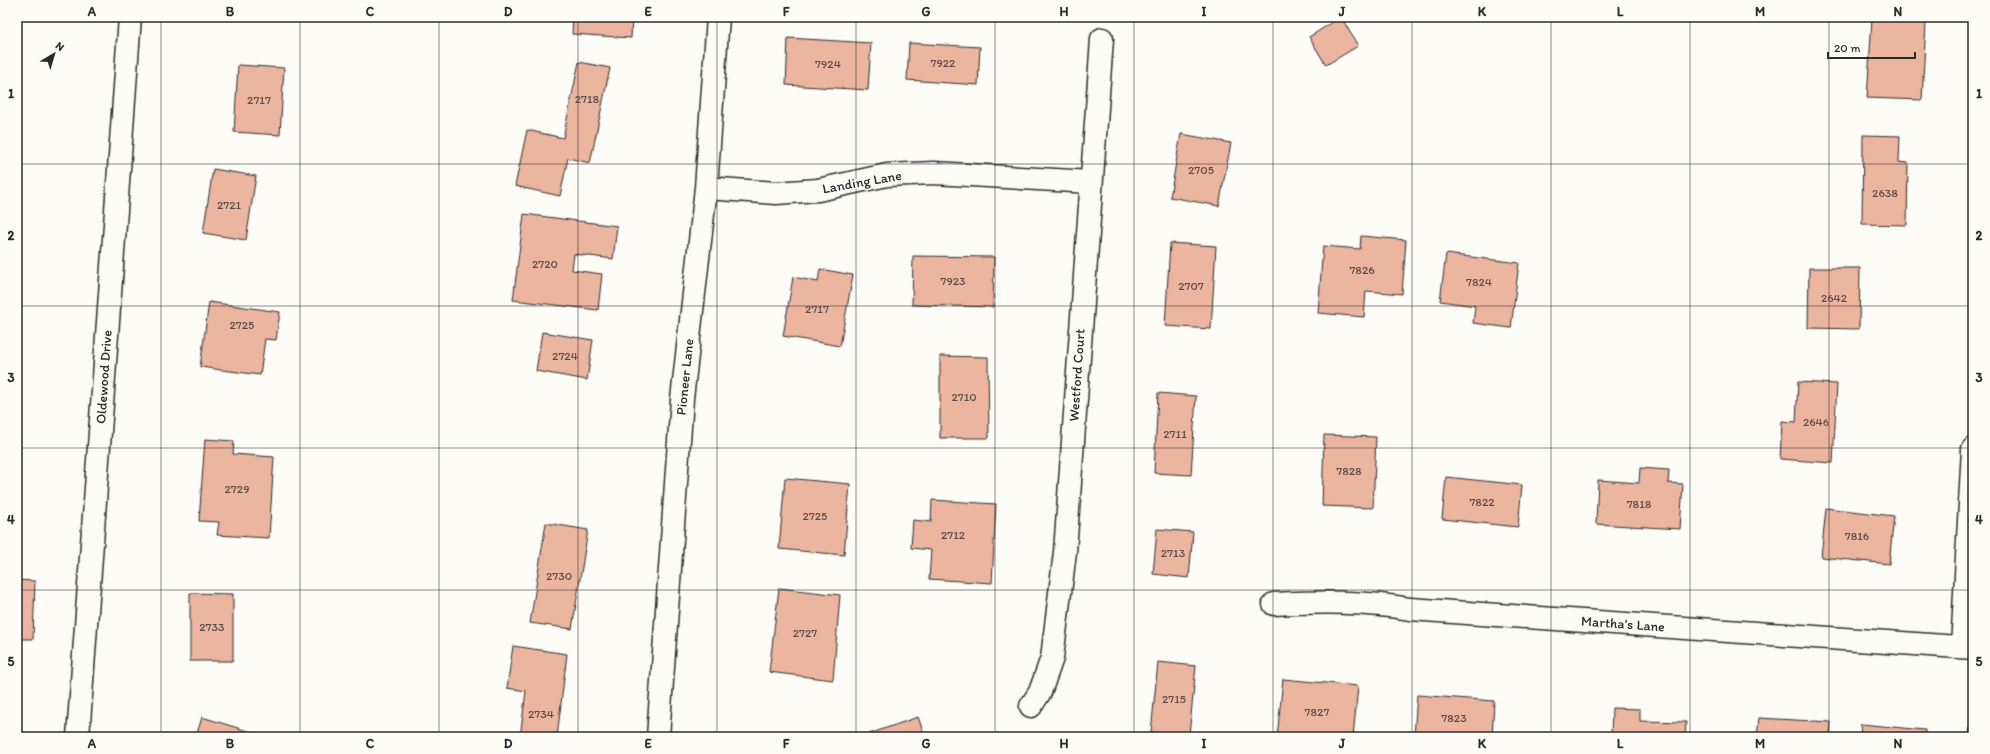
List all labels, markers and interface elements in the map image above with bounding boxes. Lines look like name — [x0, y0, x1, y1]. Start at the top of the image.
text: A — [87, 4, 97, 19]
text: B — [226, 4, 235, 19]
text: C — [366, 4, 375, 19]
text: D — [504, 4, 513, 19]
text: E — [644, 4, 652, 19]
text: F — [783, 4, 790, 19]
text: G — [922, 4, 931, 19]
text: H — [1060, 4, 1069, 19]
text: I — [1202, 4, 1207, 19]
text: J — [1338, 4, 1346, 19]
text: K — [1478, 4, 1487, 19]
text: L — [1617, 4, 1624, 19]
text: M — [1755, 4, 1765, 19]
text: N — [1894, 4, 1903, 19]
north arrow — [34, 34, 74, 74]
scale bar — [1828, 34, 1915, 60]
text: N — [53, 39, 67, 54]
text: 20 m — [1834, 41, 1861, 55]
house number: 7922 — [931, 56, 956, 70]
house number: 7924 — [815, 57, 841, 71]
text: 1 — [8, 86, 14, 101]
text: 1 — [1976, 86, 1982, 101]
house number: 2718 — [575, 92, 600, 106]
house number: 2717 — [247, 93, 271, 107]
house number: 2705 — [1188, 163, 1214, 177]
street label: Landing Lane — [821, 167, 903, 197]
house number: 2638 — [1872, 186, 1898, 200]
house number: 2721 — [217, 198, 241, 212]
text: 2 — [8, 228, 15, 243]
text: 2 — [1976, 228, 1983, 243]
house number: 2720 — [532, 257, 558, 271]
house number: 7826 — [1349, 263, 1375, 277]
house number: 7923 — [940, 274, 966, 288]
house number: 7824 — [1466, 275, 1492, 289]
house number: 2707 — [1178, 279, 1204, 293]
house number: 2642 — [1821, 291, 1848, 305]
house number: 2717 — [805, 302, 829, 316]
house number: 2725 — [230, 318, 254, 332]
street label: Westford Court — [1065, 328, 1089, 422]
street label: Oldewood Drive — [92, 329, 116, 425]
street label: Pioneer Lane — [673, 338, 698, 416]
house number: 2724 — [552, 349, 578, 363]
text: 3 — [7, 370, 15, 385]
text: 3 — [1975, 370, 1983, 385]
house number: 2710 — [951, 390, 977, 404]
house number: 2646 — [1803, 415, 1829, 429]
house number: 2711 — [1163, 427, 1187, 441]
house number: 7828 — [1336, 464, 1362, 478]
house number: 2729 — [225, 482, 249, 496]
house number: 7822 — [1469, 495, 1495, 509]
house number: 7818 — [1627, 497, 1652, 511]
house number: 2725 — [803, 509, 827, 523]
text: 4 — [7, 512, 15, 527]
text: 4 — [1975, 512, 1983, 527]
house number: 2712 — [941, 528, 966, 542]
house number: 7816 — [1845, 529, 1869, 543]
house number: 2713 — [1161, 546, 1186, 560]
house number: 2730 — [546, 569, 572, 583]
street label: Martha's Lane — [1581, 613, 1666, 635]
house number: 2733 — [199, 620, 225, 634]
house number: 2727 — [793, 626, 817, 640]
text: 5 — [8, 654, 15, 669]
text: 5 — [1976, 654, 1983, 669]
house number: 2715 — [1162, 692, 1186, 706]
house number: 7827 — [1305, 705, 1329, 719]
house number: 2734 — [528, 707, 554, 721]
house number: 7823 — [1441, 711, 1467, 725]
text: A — [87, 736, 97, 751]
text: B — [226, 736, 235, 751]
text: C — [366, 736, 375, 751]
text: D — [504, 736, 513, 751]
text: E — [644, 736, 652, 751]
text: F — [783, 736, 790, 751]
text: G — [922, 736, 931, 751]
text: H — [1060, 736, 1069, 751]
text: I — [1202, 736, 1207, 751]
text: J — [1338, 736, 1346, 751]
text: K — [1478, 736, 1487, 751]
text: L — [1617, 736, 1624, 751]
text: M — [1755, 736, 1765, 751]
text: N — [1894, 736, 1903, 751]

